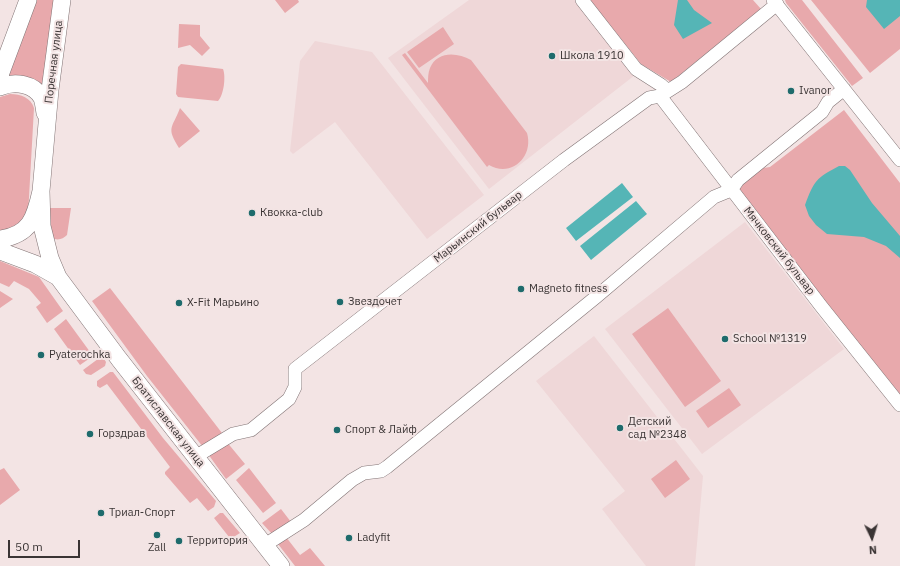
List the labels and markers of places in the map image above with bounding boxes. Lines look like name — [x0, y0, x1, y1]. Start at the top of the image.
place label: Школа 1910 — [560, 49, 624, 63]
marker: Школа 1910 — [547, 51, 557, 61]
place label: Ivanor — [799, 84, 831, 98]
marker: Ivanor — [786, 86, 796, 96]
place label: Квокка-club — [260, 206, 323, 220]
marker: Квокка-club — [247, 208, 257, 218]
place label: Magneto fitness — [529, 282, 608, 296]
marker: Magneto fitness — [516, 284, 526, 294]
place label: Звездочет — [348, 295, 402, 309]
place label: X-Fit Марьино — [187, 296, 259, 310]
marker: Звездочет — [335, 297, 345, 307]
marker: X-Fit Марьино — [174, 298, 184, 308]
place label: School №1319 — [733, 332, 807, 346]
marker: School №1319 — [720, 334, 730, 344]
place label: Pyaterochka — [49, 348, 110, 362]
marker: Pyaterochka — [36, 350, 46, 360]
place label: Детский сад №2348 — [628, 415, 687, 441]
place label: Спорт & Лайф — [345, 423, 417, 437]
marker: Детский сад №2348 — [615, 423, 625, 433]
marker: Спорт & Лайф — [332, 425, 342, 435]
place label: Горздрав — [98, 427, 145, 441]
marker: Горздрав — [85, 429, 95, 439]
place label: Триал-Спорт — [109, 506, 175, 520]
marker: Триал-Спорт — [96, 508, 106, 518]
marker: Zall — [152, 530, 162, 540]
place label: Ladyfit — [357, 531, 390, 545]
marker: Ladyfit — [344, 533, 354, 543]
place label: Территория — [187, 534, 248, 548]
marker: Территория — [174, 536, 184, 546]
place label: Zall — [148, 541, 166, 555]

